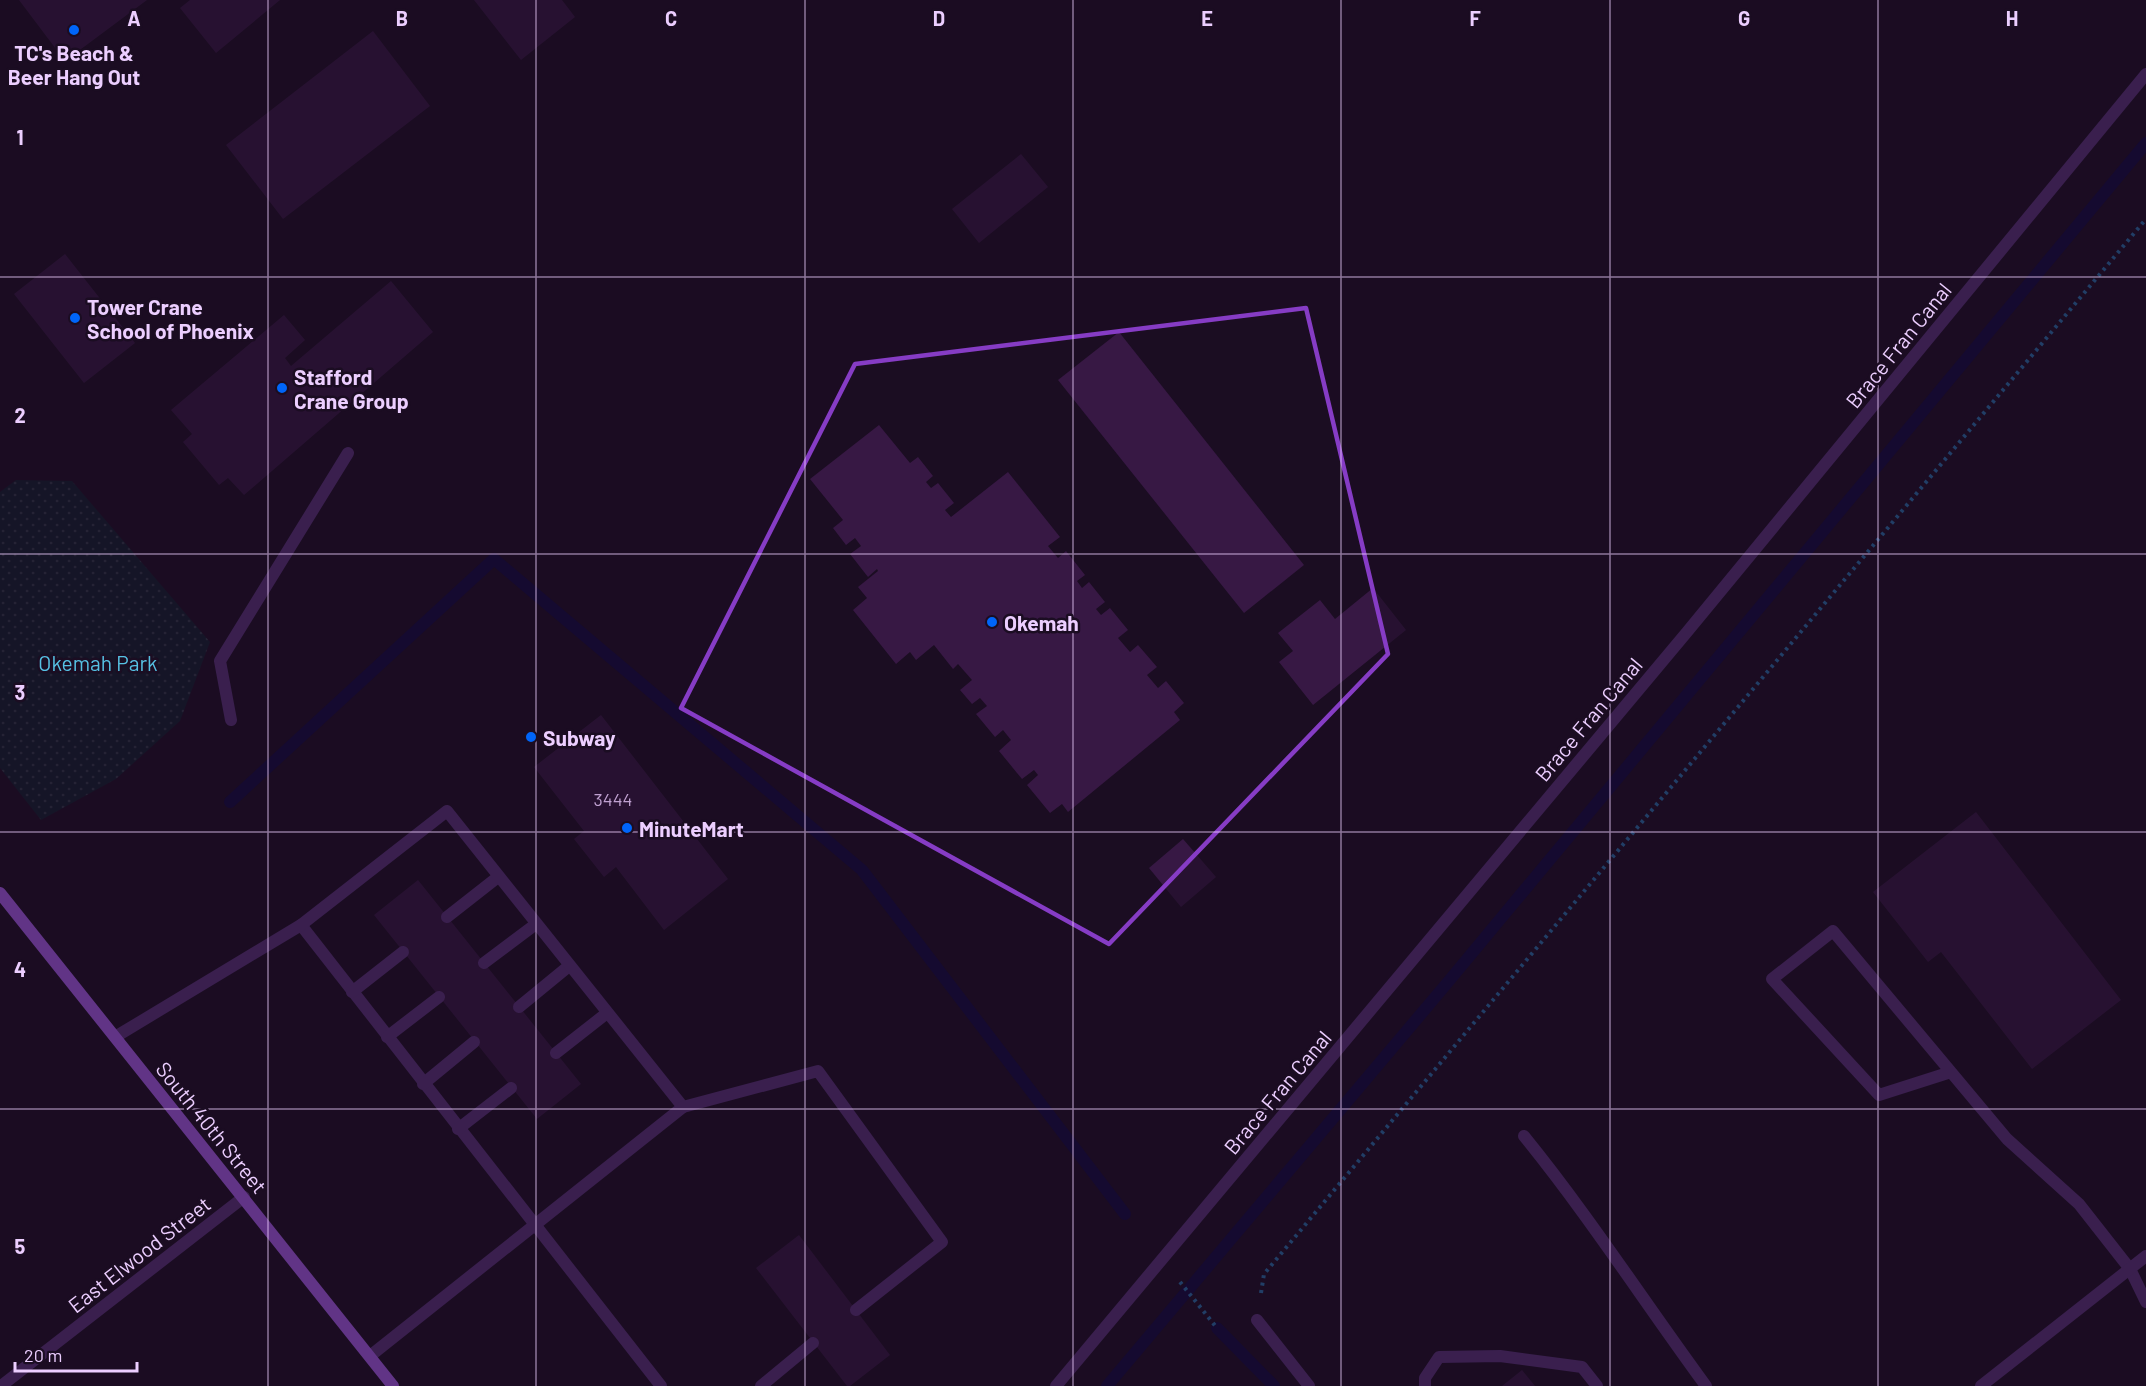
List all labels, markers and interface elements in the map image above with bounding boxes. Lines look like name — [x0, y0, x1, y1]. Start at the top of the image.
text: A — [127, 6, 141, 30]
text: B — [396, 6, 408, 30]
text: C — [665, 6, 677, 30]
text: D — [933, 6, 945, 30]
text: E — [1201, 6, 1213, 30]
text: F — [1469, 6, 1481, 30]
text: G — [1738, 6, 1750, 30]
text: H — [2006, 6, 2018, 30]
marker: TC's Beach & Beer Hang Out — [67, 23, 81, 37]
place label: TC's Beach & Beer Hang Out — [8, 40, 140, 89]
text: 1 — [16, 125, 24, 149]
street label: Brace Fran Canal — [1840, 277, 1956, 413]
place label: Tower Crane School of Phoenix — [87, 294, 254, 343]
marker: Tower Crane School of Phoenix — [68, 311, 82, 325]
place label: Stafford Crane Group — [294, 364, 409, 413]
marker: Stafford Crane Group — [275, 381, 289, 395]
text: 2 — [14, 403, 26, 427]
place label: Okemah — [1004, 610, 1079, 635]
marker: Okemah — [985, 615, 999, 629]
park label: Okemah Park — [38, 650, 158, 675]
street label: Brace Fran Canal — [1529, 652, 1647, 786]
text: 3 — [15, 680, 25, 704]
place label: Subway — [543, 725, 616, 750]
marker: Subway — [524, 730, 538, 744]
house number: 3444 — [593, 788, 633, 810]
place label: MinuteMart — [639, 816, 744, 841]
marker: MinuteMart — [620, 821, 634, 835]
text: 4 — [14, 957, 26, 981]
street label: Brace Fran Canal — [1218, 1025, 1336, 1159]
street label: South 40th Street — [151, 1056, 273, 1198]
street label: East Elwood Street — [63, 1191, 215, 1317]
text: 5 — [15, 1234, 26, 1258]
scale bar — [15, 1335, 136, 1373]
text: 20 m — [24, 1344, 62, 1366]

